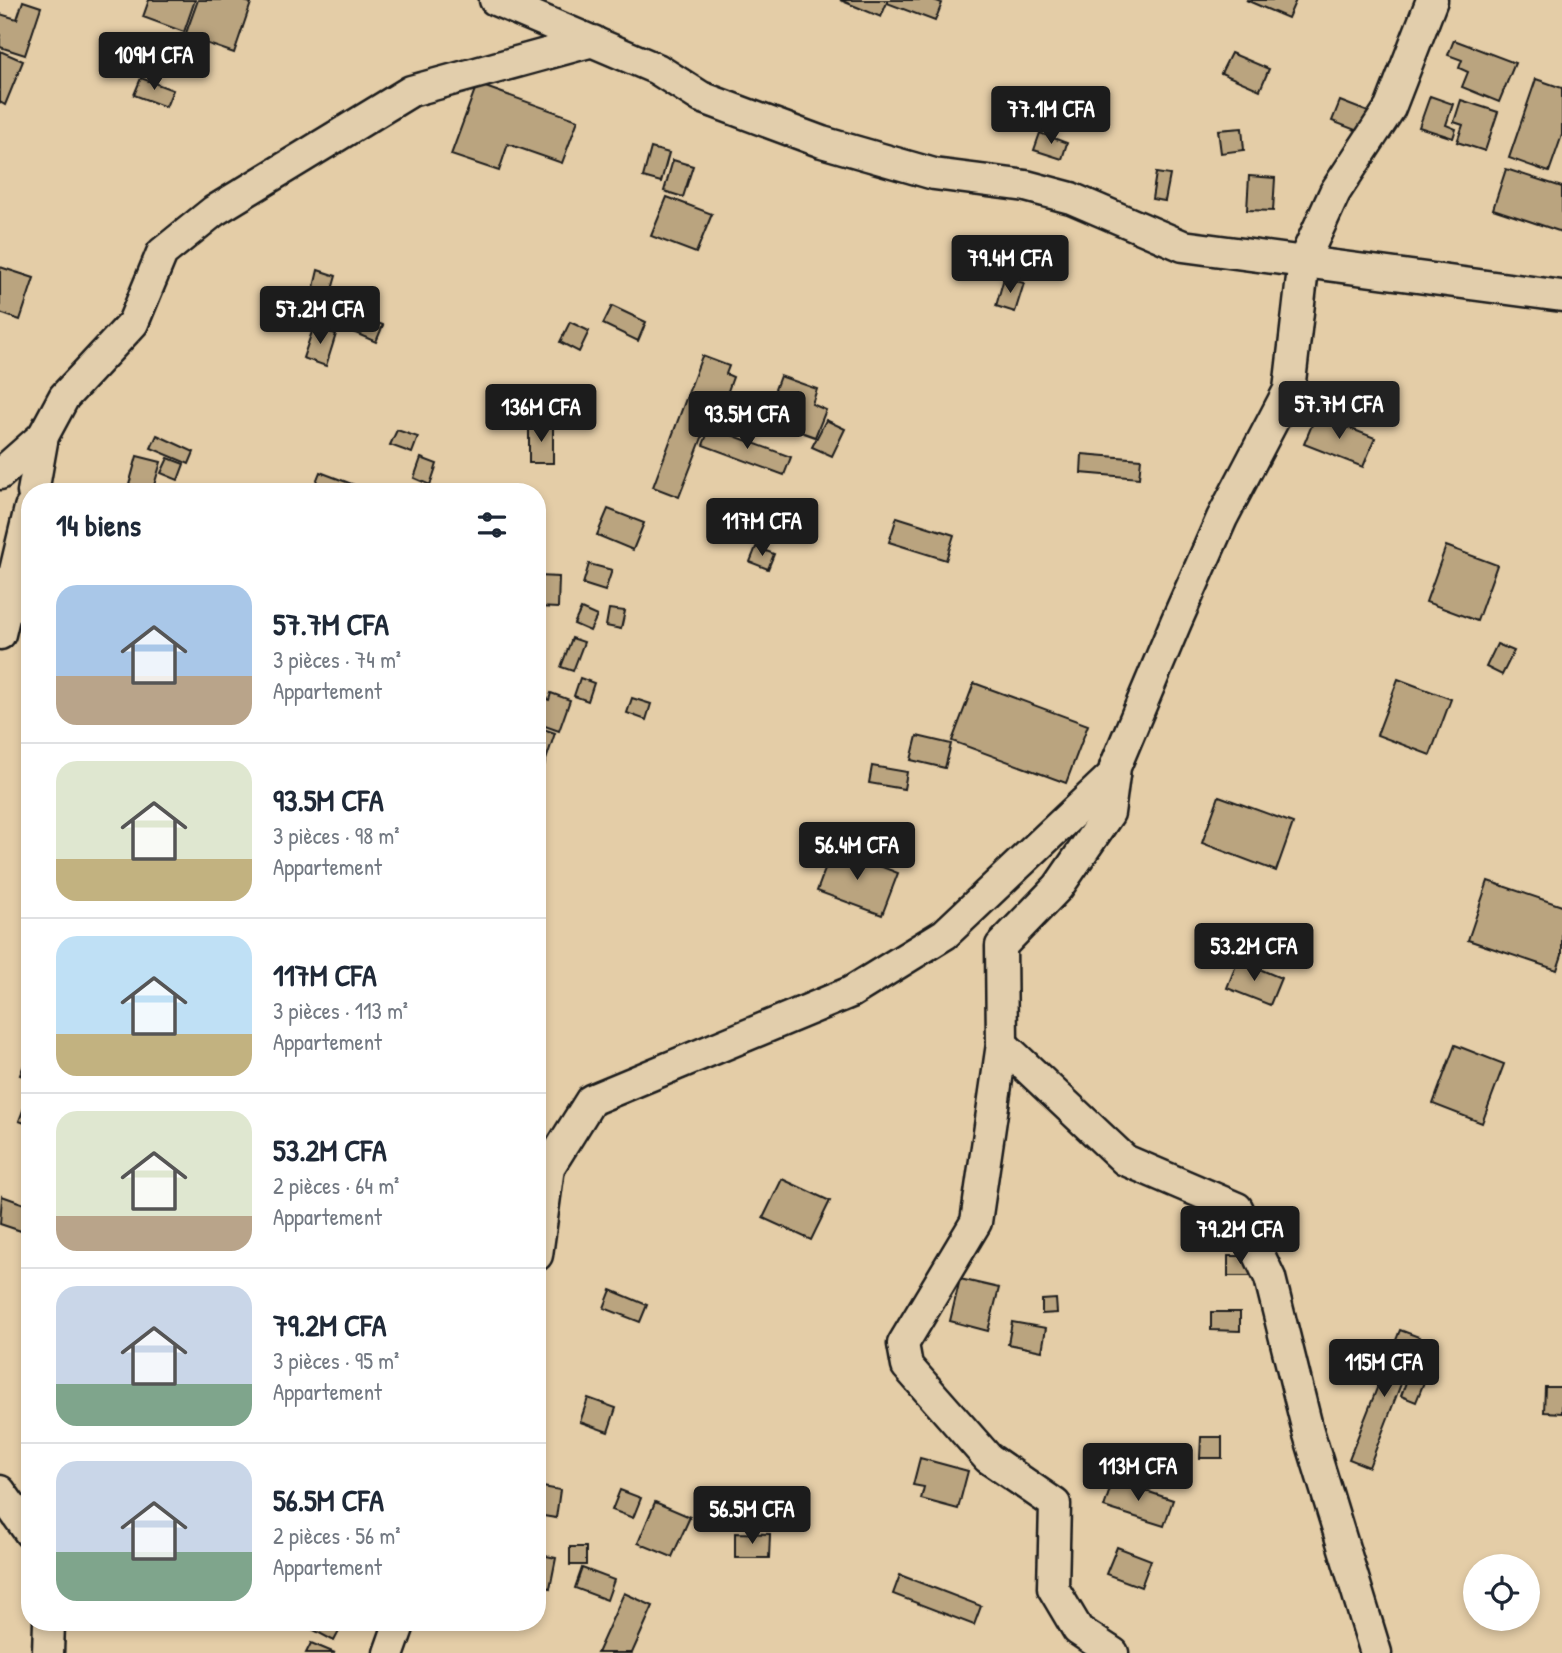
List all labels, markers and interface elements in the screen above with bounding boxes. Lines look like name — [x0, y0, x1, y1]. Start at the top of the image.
pin: 109M CFA — [82, 32, 226, 92]
text: 109M CFA — [115, 39, 193, 70]
pin: 77.1M CFA — [971, 86, 1131, 146]
text: 77.1M CFA — [1007, 93, 1095, 124]
pin: 79.4M CFA — [930, 236, 1090, 295]
text: 79.4M CFA — [968, 242, 1052, 273]
pin: 57.2M CFA — [240, 286, 400, 346]
text: 57.2M CFA — [276, 293, 364, 324]
pin: 57.7M CFA — [1259, 382, 1419, 441]
pin: 136M CFA — [469, 384, 613, 444]
text: 57.7M CFA — [1295, 388, 1383, 419]
text: 136M CFA — [501, 391, 581, 422]
pin: 93.5M CFA — [667, 392, 827, 451]
text: 93.5M CFA — [705, 398, 789, 429]
pin: 117M CFA — [690, 498, 834, 558]
text: 14 biens — [56, 505, 141, 545]
text: 117M CFA — [722, 505, 802, 536]
icon: filters — [473, 506, 511, 544]
text: 57.7M CFA — [273, 604, 389, 644]
icon: home — [112, 613, 196, 697]
text: 3 pièces · 74 m² — [273, 644, 401, 675]
text: Appartement — [273, 675, 382, 706]
text: 93.5M CFA — [273, 780, 384, 820]
icon: home — [112, 789, 196, 873]
text: 3 pièces · 98 m² — [273, 820, 399, 851]
pin: 56.4M CFA — [777, 822, 937, 882]
text: 56.4M CFA — [815, 829, 899, 860]
text: Appartement — [273, 851, 382, 882]
pin: 53.2M CFA — [1174, 923, 1334, 983]
text: 53.2M CFA — [1210, 930, 1298, 961]
text: 117M CFA — [273, 955, 377, 995]
icon: home — [112, 964, 196, 1048]
text: 3 pièces · 113 m² — [273, 995, 408, 1026]
text: Appartement — [273, 1026, 382, 1057]
text: 53.2M CFA — [273, 1130, 387, 1170]
icon: home — [112, 1139, 196, 1223]
text: 2 pièces · 64 m² — [273, 1170, 399, 1201]
text: Appartement — [273, 1201, 382, 1232]
pin: 79.2M CFA — [1160, 1206, 1320, 1266]
text: 79.2M CFA — [1197, 1213, 1283, 1244]
text: 79.2M CFA — [273, 1305, 386, 1345]
icon: home — [112, 1314, 196, 1398]
pin: 115M CFA — [1312, 1340, 1456, 1399]
text: 3 pièces · 95 m² — [273, 1345, 399, 1376]
text: 115M CFA — [1345, 1346, 1423, 1377]
text: Appartement — [273, 1376, 382, 1407]
pin: 113M CFA — [1066, 1444, 1210, 1503]
text: 113M CFA — [1099, 1450, 1177, 1481]
text: 56.5M CFA — [273, 1480, 384, 1520]
pin: 56.5M CFA — [672, 1486, 832, 1546]
icon: home — [112, 1489, 196, 1573]
text: 56.5M CFA — [710, 1493, 795, 1524]
text: 2 pièces · 56 m² — [273, 1520, 400, 1551]
text: Appartement — [273, 1551, 382, 1582]
map controls — [1463, 1554, 1540, 1631]
button: locate — [1463, 1554, 1540, 1631]

